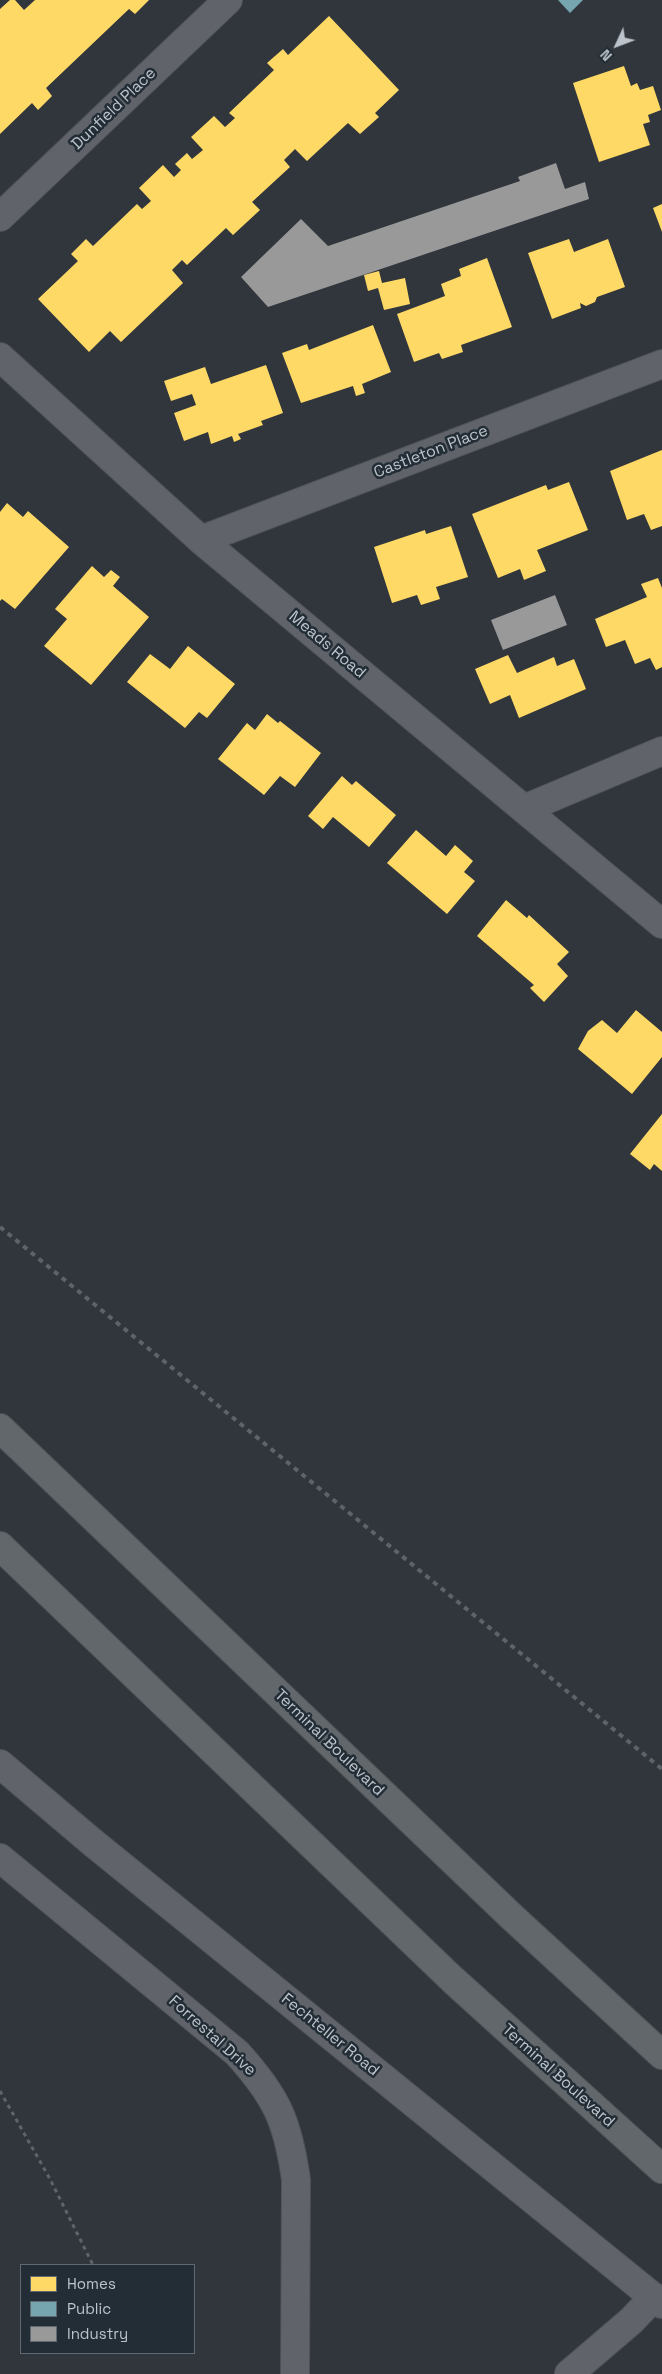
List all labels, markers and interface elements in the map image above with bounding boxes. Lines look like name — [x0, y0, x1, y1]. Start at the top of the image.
north arrow — [592, 20, 642, 70]
text: N — [596, 46, 616, 65]
street label: Dunfield Place — [68, 64, 160, 154]
street label: Castleton Place — [371, 421, 491, 483]
street label: Meads Road — [285, 607, 369, 683]
street label: Terminal Boulevard — [270, 1686, 388, 1800]
street label: Fechteller Road — [277, 1990, 383, 2080]
street label: Forrestal Drive — [164, 1992, 260, 2080]
street label: Terminal Boulevard — [498, 2020, 618, 2132]
legend — [20, 2264, 195, 2354]
text: Homes — [67, 2274, 116, 2293]
text: Public — [67, 2299, 111, 2318]
text: Industry — [67, 2324, 128, 2343]

